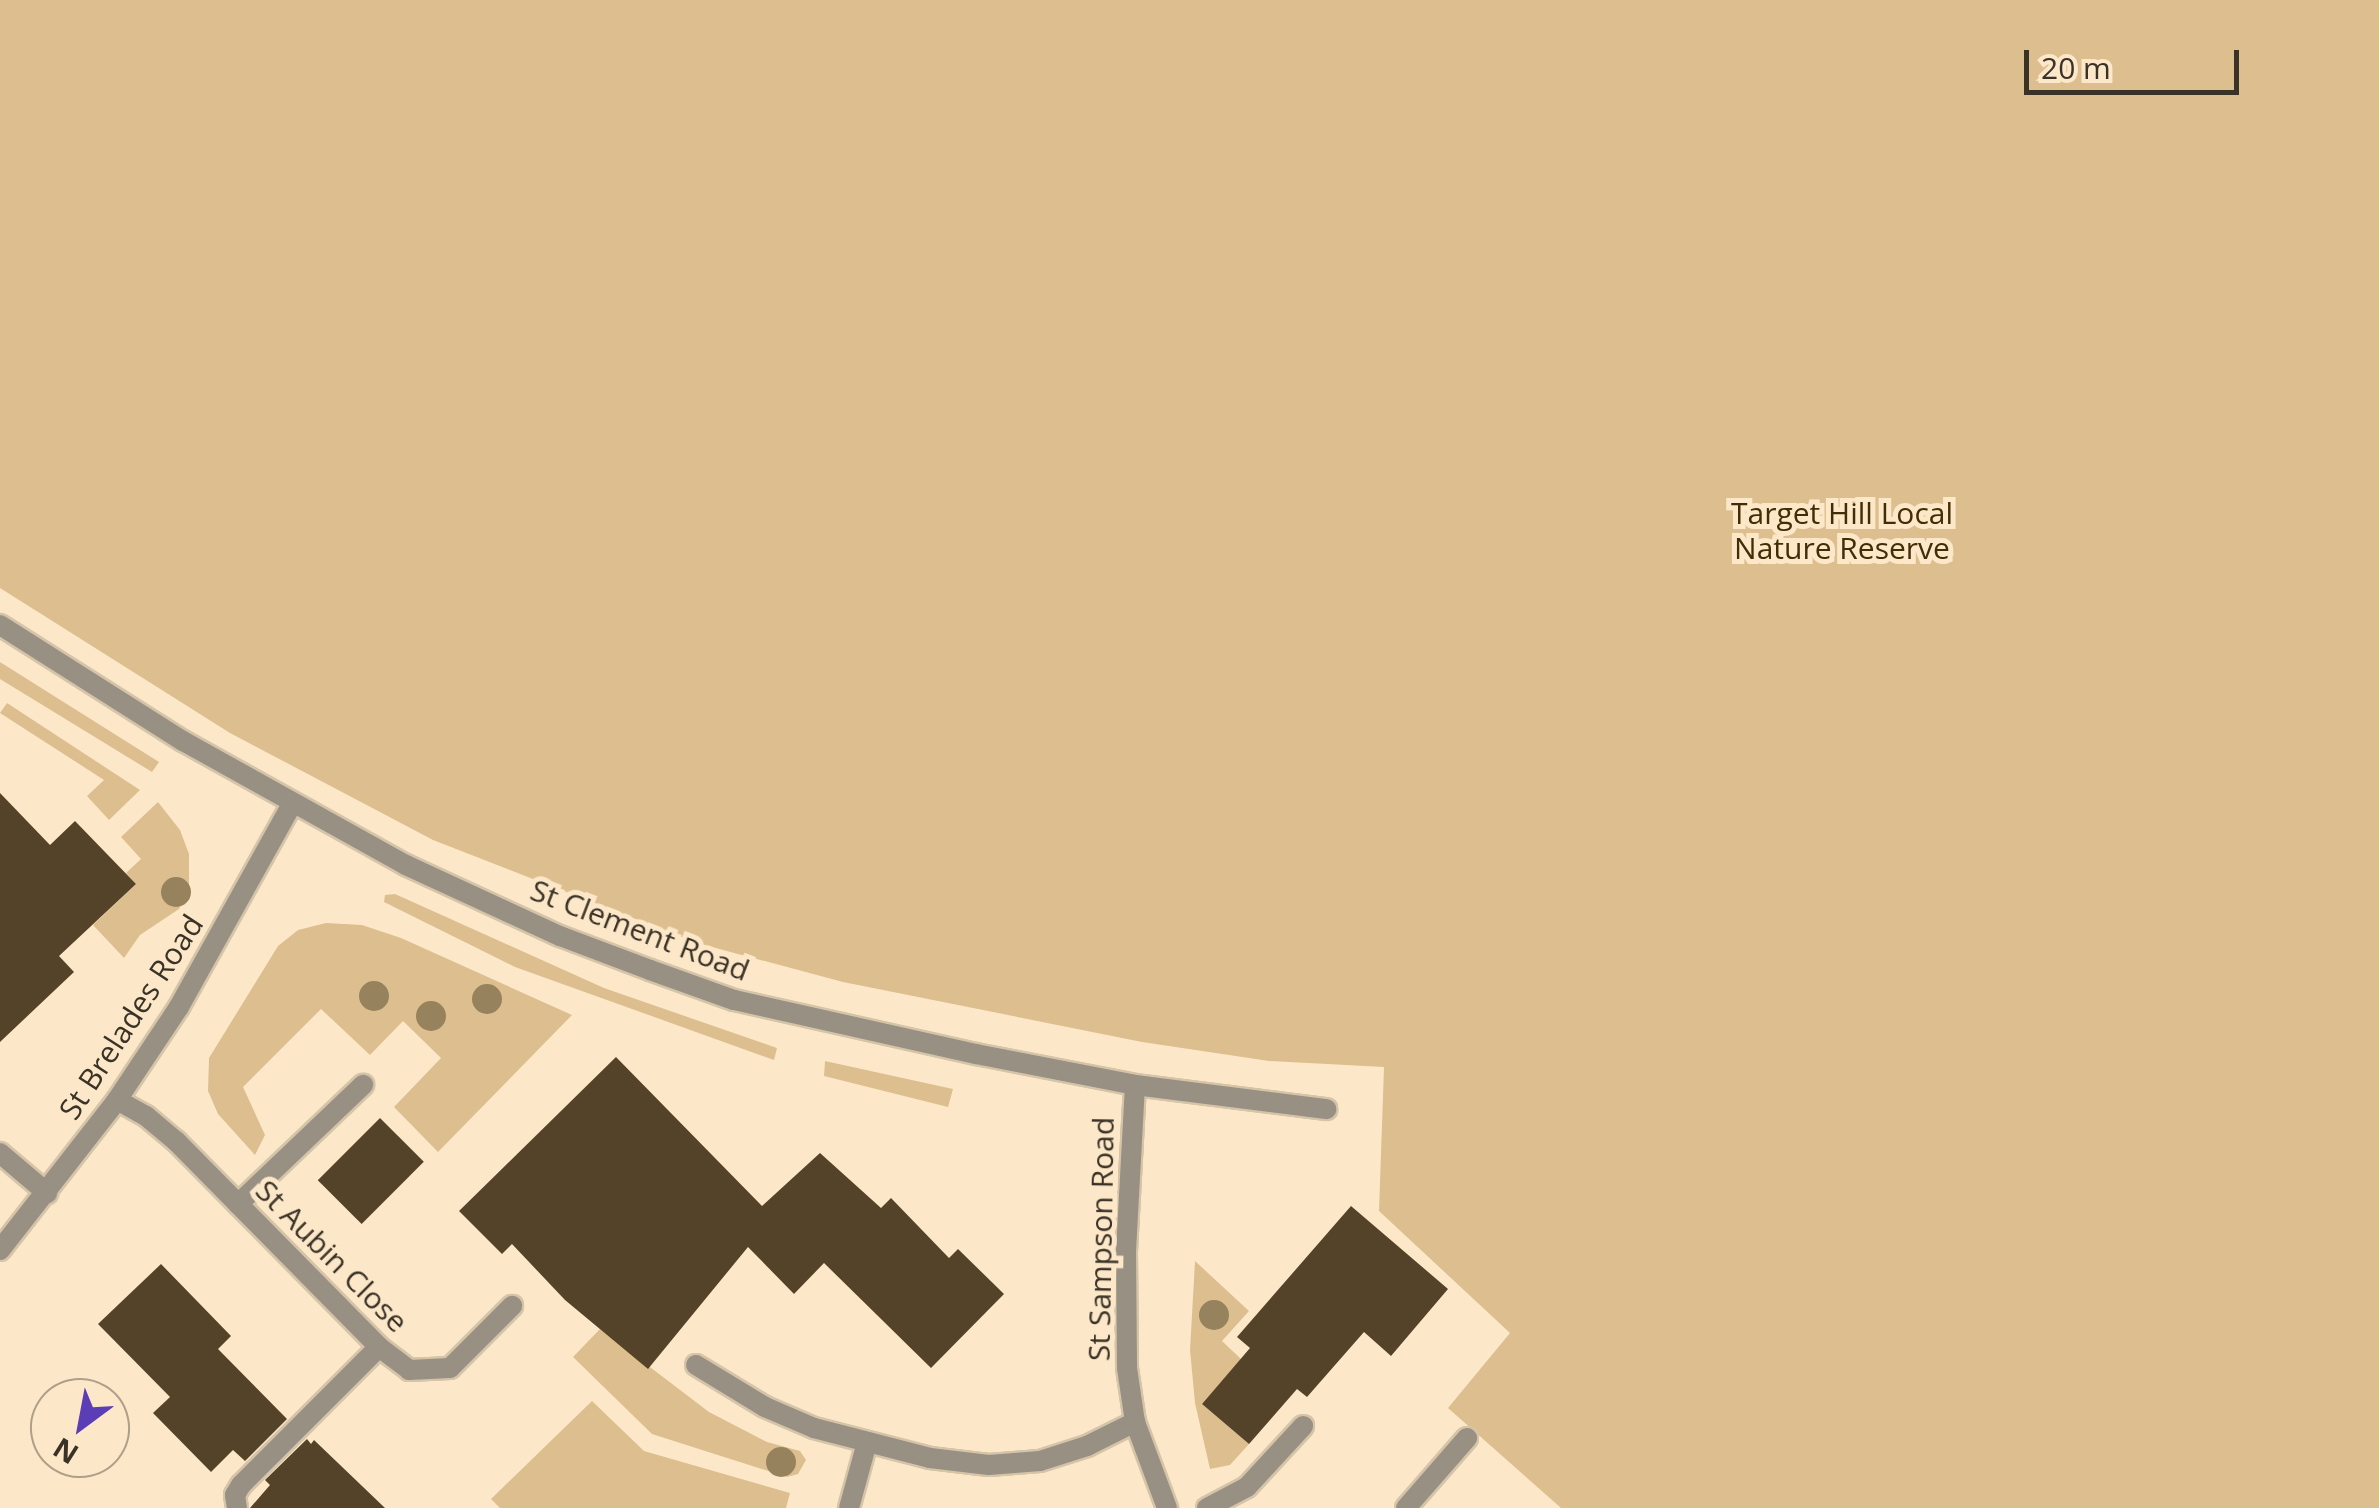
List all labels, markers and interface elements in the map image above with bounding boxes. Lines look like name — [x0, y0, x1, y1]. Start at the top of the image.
scale bar — [2029, 30, 2244, 92]
text: 20 m — [2041, 47, 2111, 88]
park label: Target Hill Local Nature Reserve — [1731, 495, 1953, 566]
street label: St Clement Road — [526, 872, 754, 988]
street label: St Brelades Road — [51, 908, 211, 1126]
street label: St Sampson Road — [1081, 1117, 1121, 1361]
street label: St Aubin Close — [249, 1173, 415, 1339]
north arrow — [30, 1378, 130, 1478]
text: N — [45, 1430, 85, 1474]

